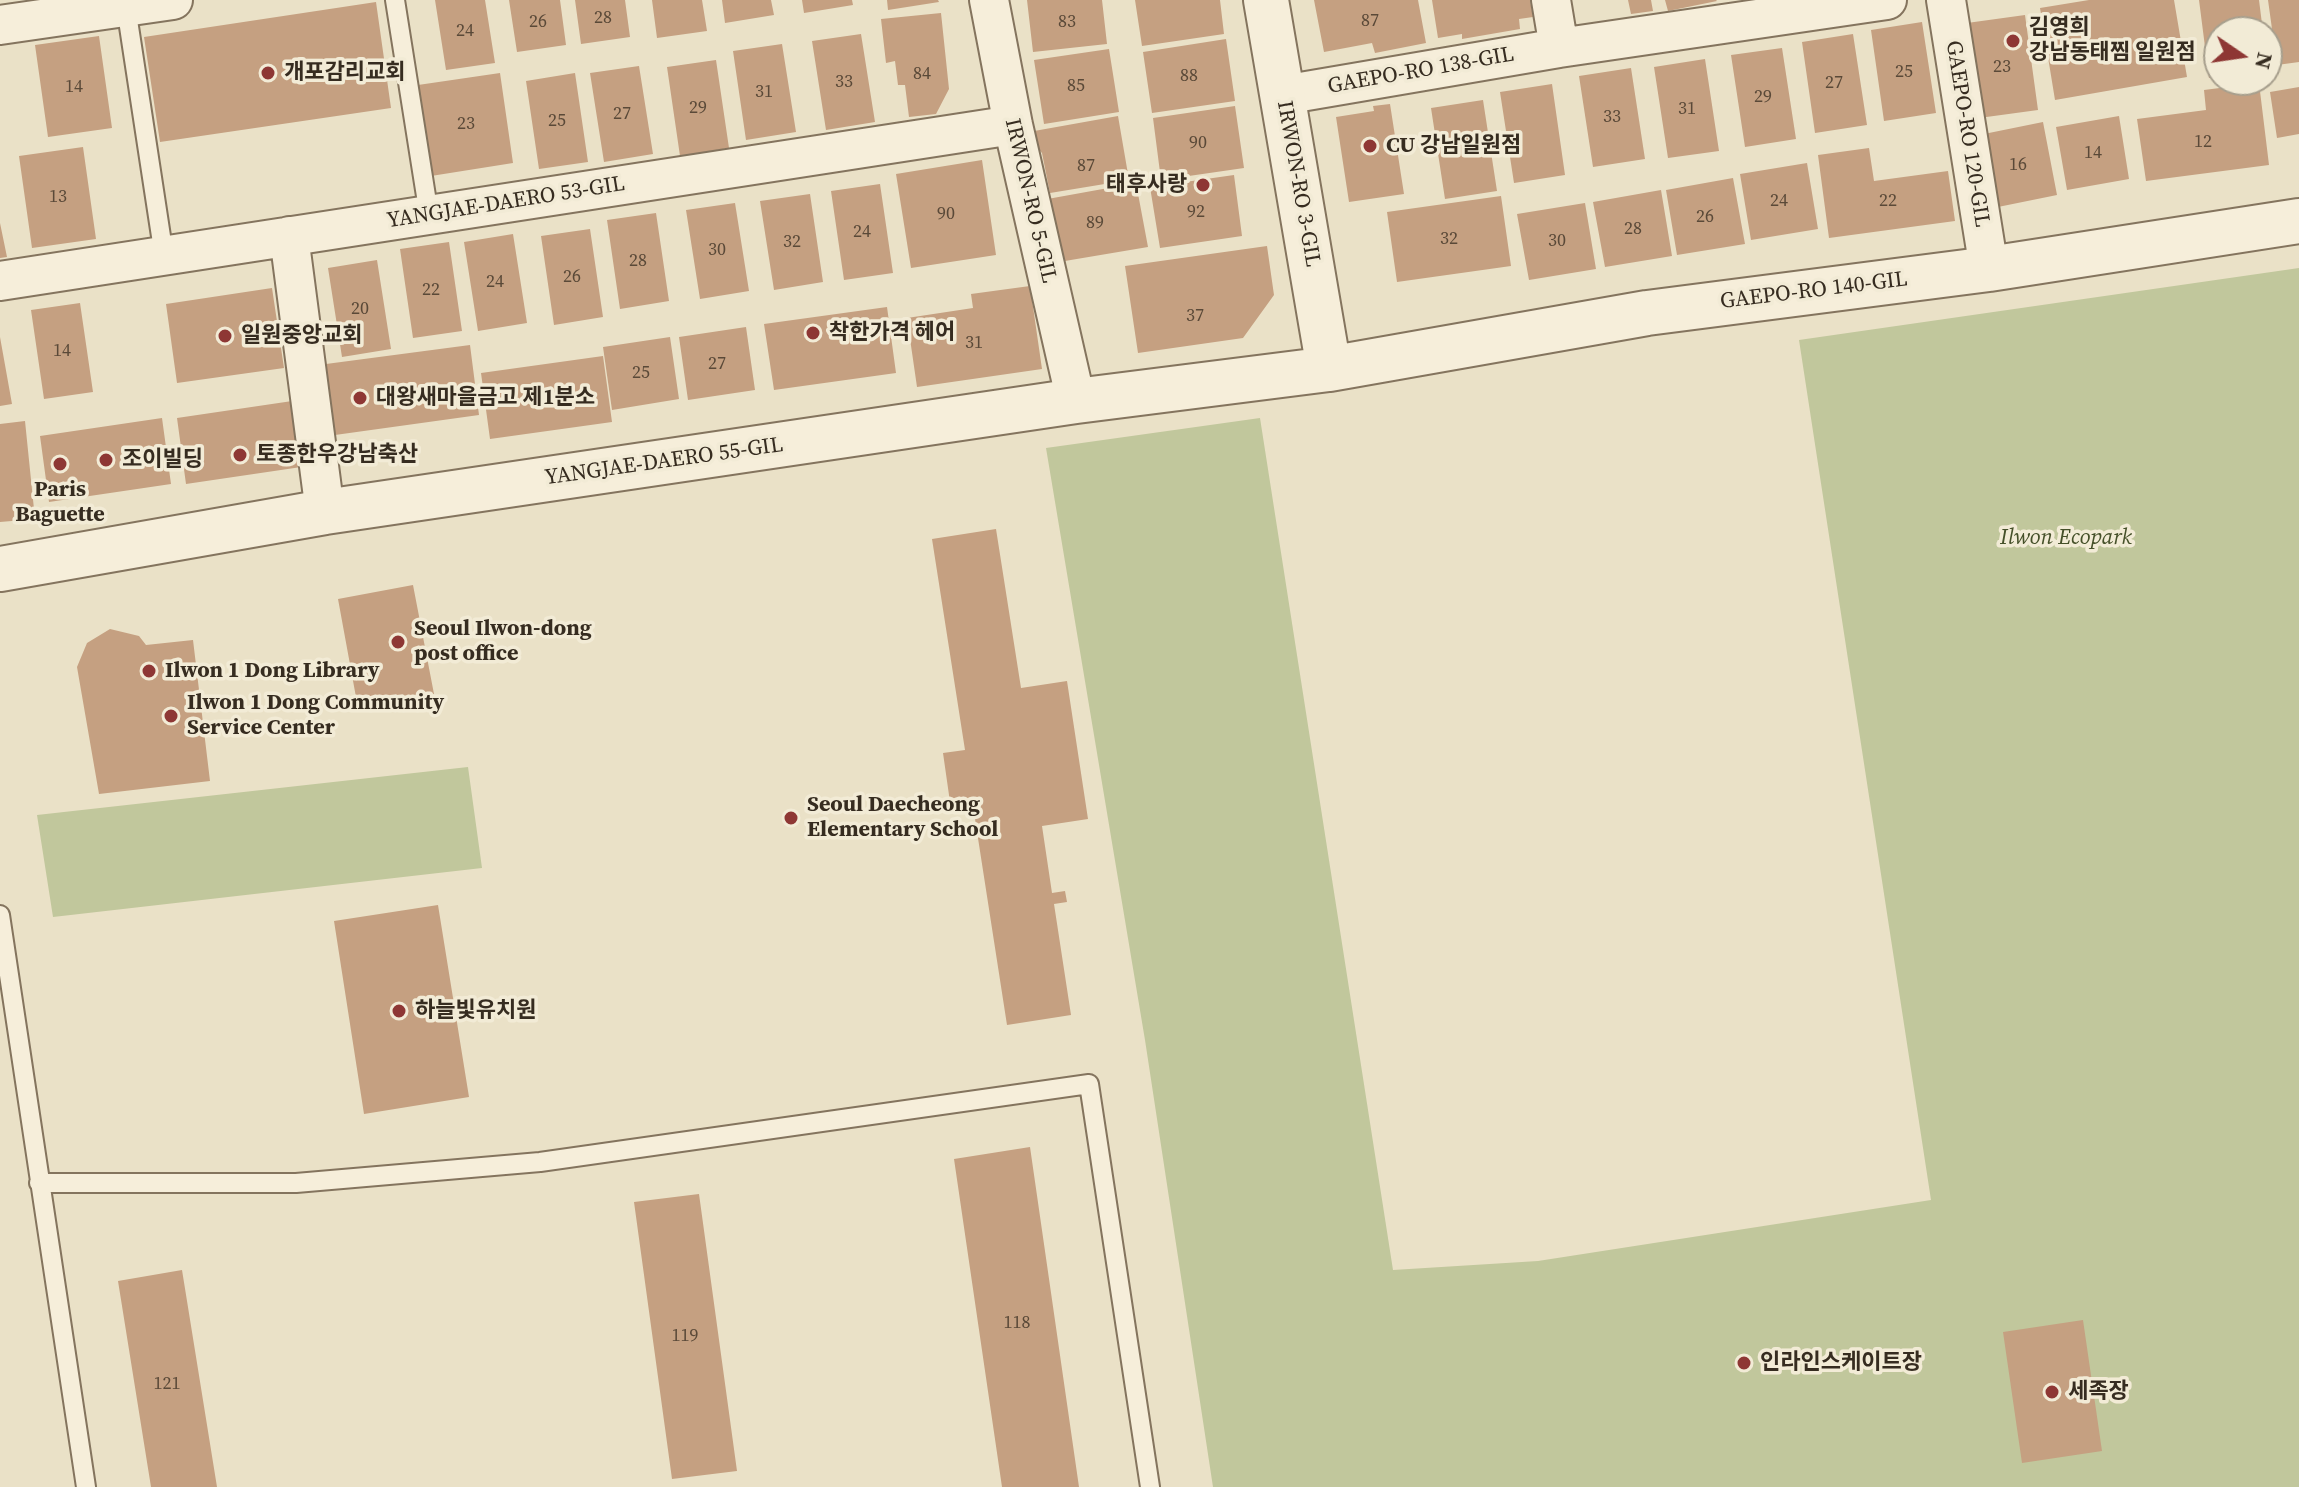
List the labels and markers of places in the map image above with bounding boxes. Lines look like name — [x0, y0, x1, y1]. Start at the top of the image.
place label: 김영희 강남동태찜 일원점 — [2029, 15, 2196, 66]
marker: 김영희 강남동태찜 일원점 — [2004, 32, 2022, 50]
place label: 개포감리교회 — [284, 60, 405, 86]
marker: 개포감리교회 — [259, 64, 277, 82]
place label: CU 강남일원점 — [1386, 133, 1521, 159]
marker: CU 강남일원점 — [1361, 137, 1379, 155]
place label: 태후사랑 — [1106, 172, 1187, 198]
marker: 태후사랑 — [1194, 176, 1212, 194]
place label: 착한가격 헤어 — [829, 320, 955, 346]
place label: 일원중앙교회 — [241, 323, 362, 349]
marker: 착한가격 헤어 — [804, 324, 822, 342]
marker: 일원중앙교회 — [216, 327, 234, 345]
place label: 대왕새마을금고 제1분소 — [376, 385, 595, 411]
marker: 대왕새마을금고 제1분소 — [351, 389, 369, 407]
place label: 토종한우강남축산 — [256, 442, 418, 468]
marker: 토종한우강남축산 — [231, 446, 249, 464]
place label: 조이빌딩 — [122, 447, 203, 473]
marker: 조이빌딩 — [97, 451, 115, 469]
marker: Paris Baguette — [51, 455, 69, 473]
place label: Paris Baguette — [15, 477, 105, 528]
place label: Seoul Ilwon-dong post office — [414, 616, 592, 668]
marker: Seoul Ilwon-dong post office — [389, 633, 407, 651]
place label: Ilwon 1 Dong Library — [165, 658, 379, 684]
marker: Ilwon 1 Dong Library — [140, 662, 158, 680]
place label: Ilwon 1 Dong Community Service Center — [187, 690, 444, 742]
marker: Ilwon 1 Dong Community Service Center — [162, 707, 180, 725]
place label: Seoul Daecheong Elementary School — [807, 792, 998, 844]
marker: Seoul Daecheong Elementary School — [782, 809, 800, 827]
place label: 하늘빛유치원 — [415, 998, 536, 1024]
marker: 하늘빛유치원 — [390, 1002, 408, 1020]
place label: 인라인스케이트장 — [1760, 1350, 1922, 1376]
marker: 인라인스케이트장 — [1735, 1354, 1753, 1372]
place label: 세족장 — [2068, 1379, 2129, 1405]
marker: 세족장 — [2043, 1383, 2061, 1401]

